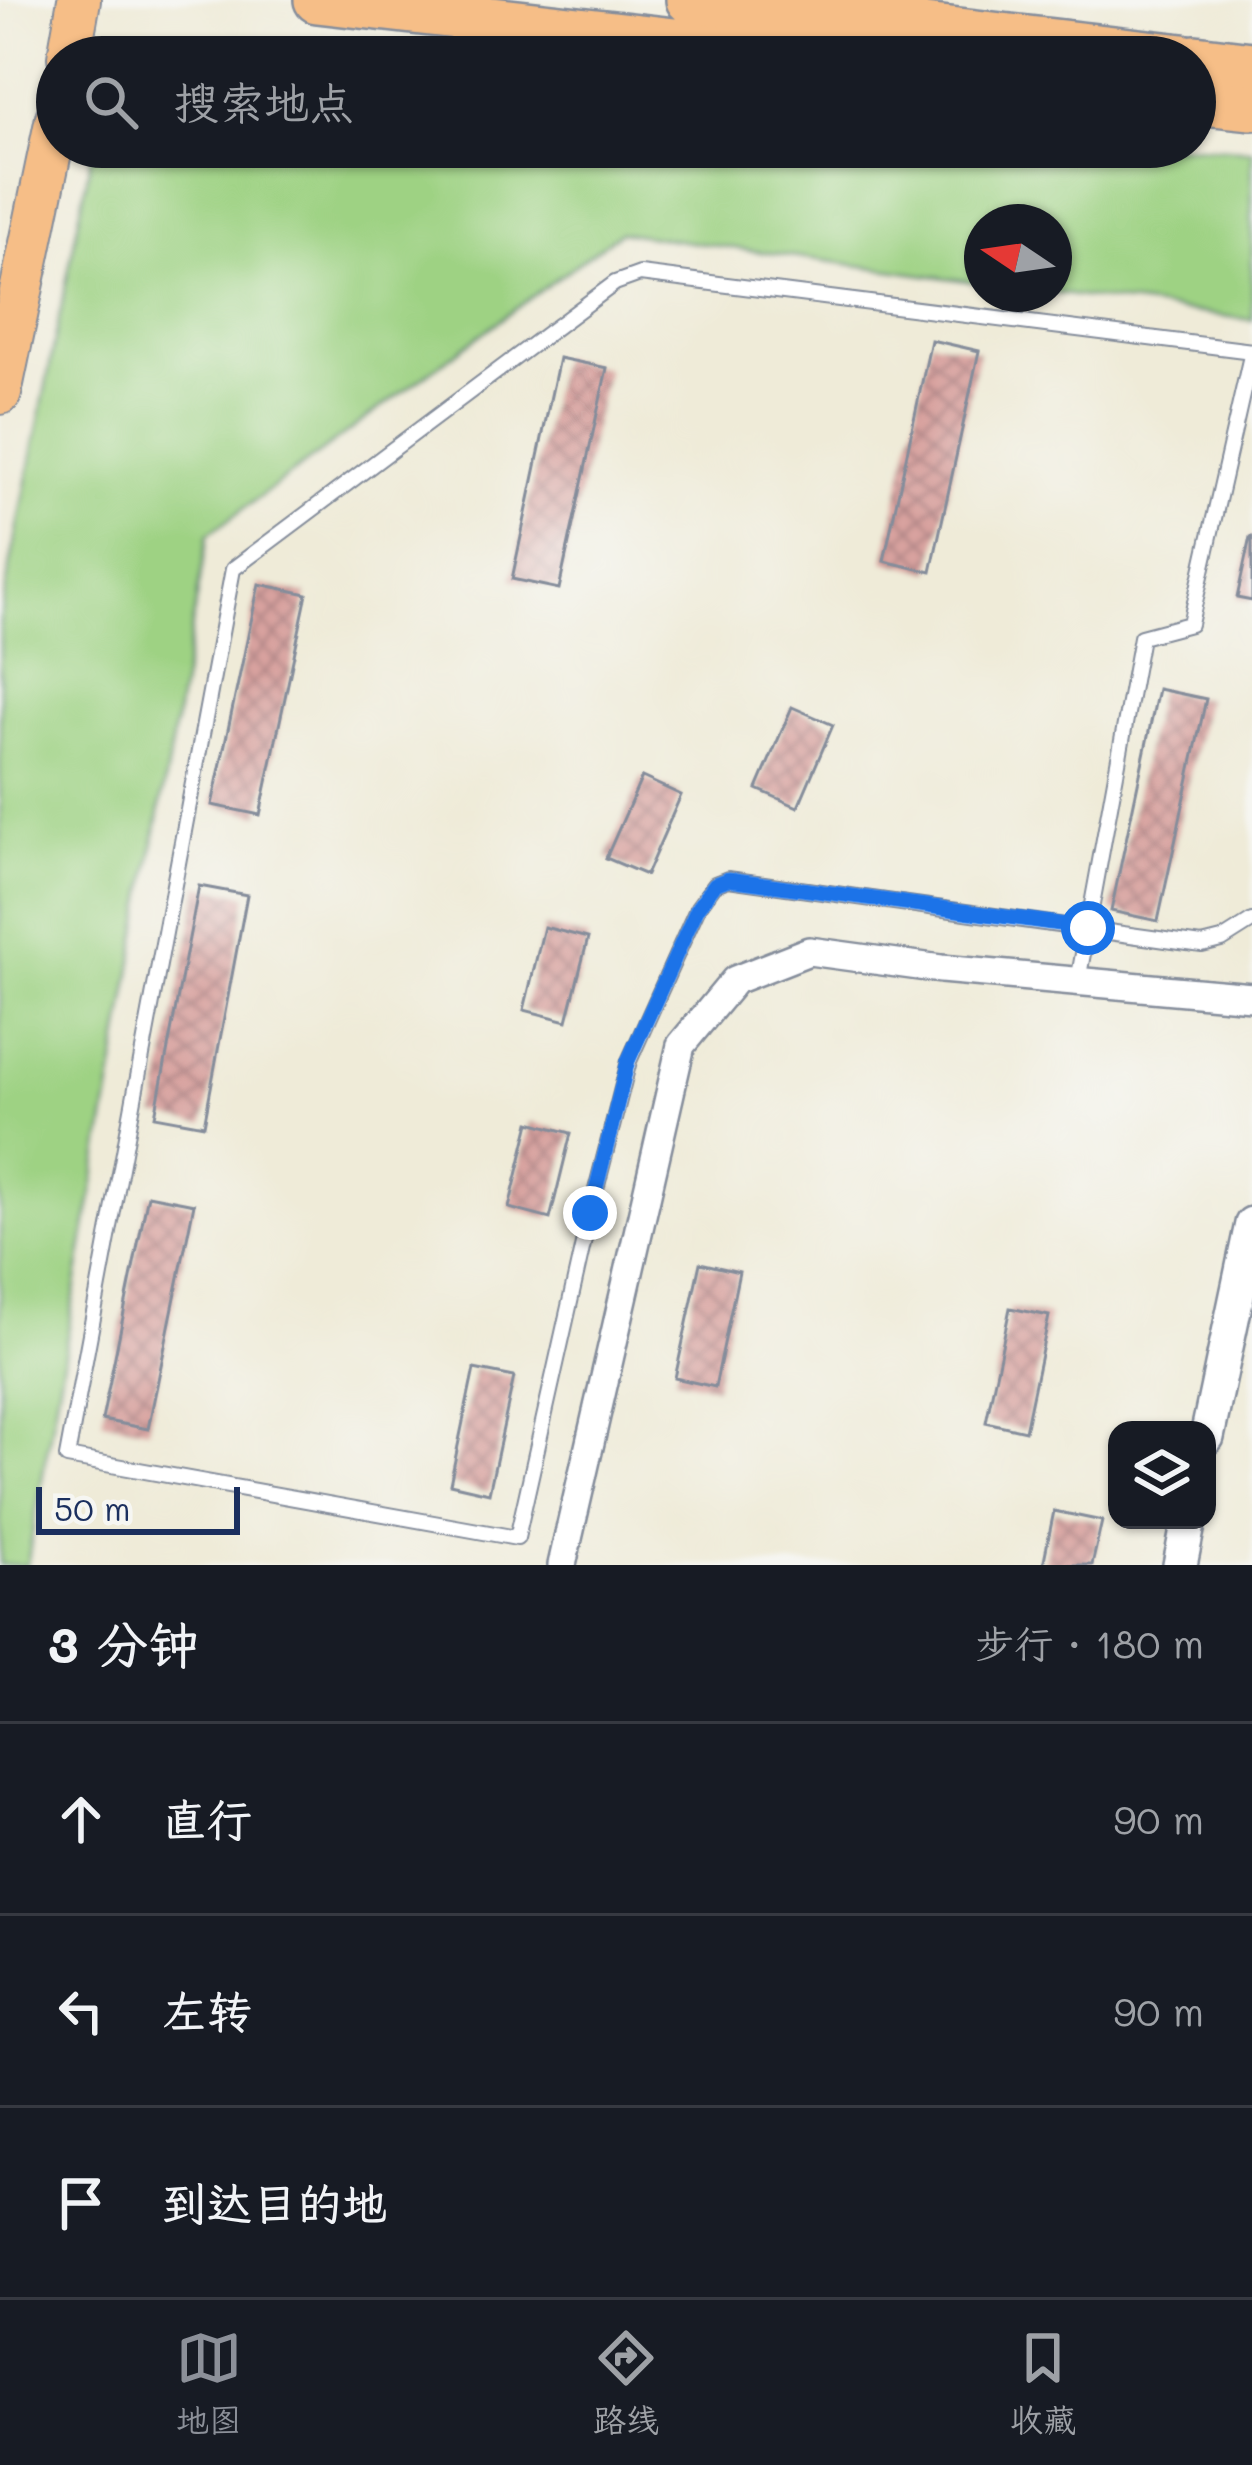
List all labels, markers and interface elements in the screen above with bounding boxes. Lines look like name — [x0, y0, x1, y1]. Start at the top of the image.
search box — [36, 36, 1216, 168]
icon: search — [78, 69, 144, 135]
text: 搜索地点 — [174, 72, 354, 130]
north arrow — [964, 204, 1072, 312]
route start — [1061, 901, 1115, 955]
route end — [563, 1186, 617, 1240]
map controls — [1108, 1421, 1216, 1529]
button: layers — [1108, 1421, 1216, 1529]
scale bar — [36, 1481, 240, 1534]
text: 50 m — [54, 1486, 130, 1529]
text: 3 分钟 — [48, 1609, 199, 1676]
text: 步行 · 180 m — [975, 1617, 1204, 1668]
icon: ahead — [48, 1786, 114, 1852]
text: 直行 — [162, 1789, 252, 1847]
text: 90 m — [1113, 1793, 1204, 1844]
icon: left — [48, 1978, 114, 2044]
text: 左转 — [162, 1981, 252, 2039]
text: 90 m — [1113, 1985, 1204, 2036]
icon: arrive — [48, 2170, 114, 2236]
text: 到达目的地 — [162, 2173, 387, 2231]
tab: 地图 — [176, 2325, 242, 2441]
tab: 路线 — [593, 2325, 659, 2441]
tab: 收藏 — [1010, 2325, 1076, 2441]

